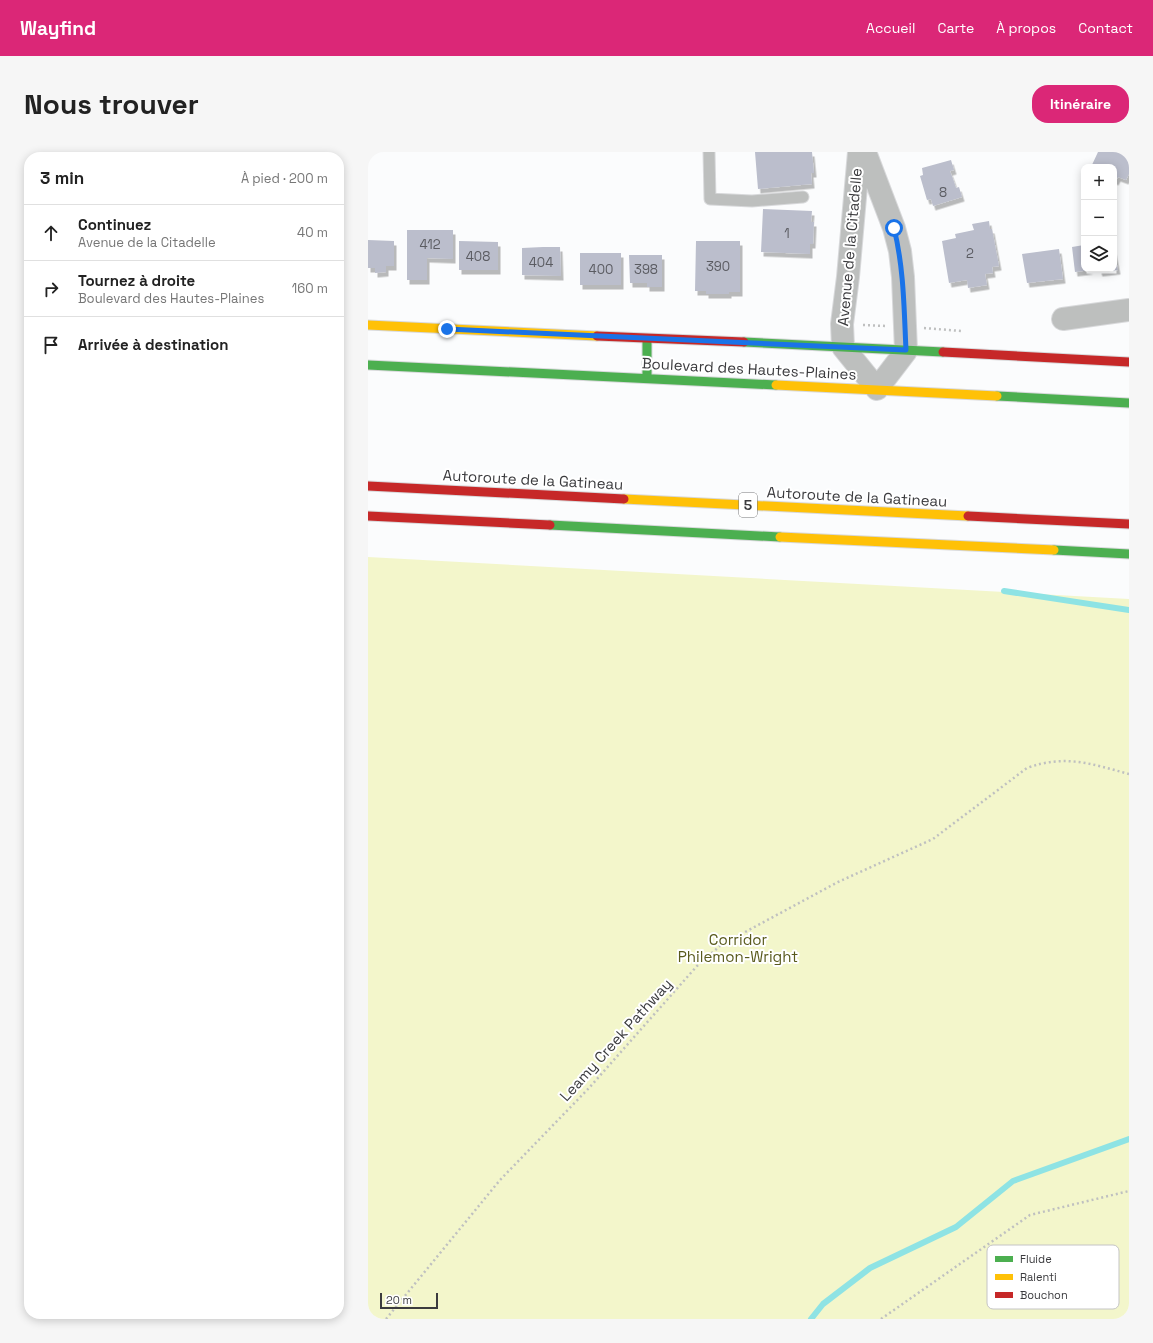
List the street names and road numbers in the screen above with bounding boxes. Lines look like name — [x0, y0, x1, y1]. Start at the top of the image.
street label: Avenue de la Citadelle — [833, 167, 866, 327]
street label: Boulevard des Hautes-Plaines — [641, 353, 857, 384]
street label: Autoroute de la Gatineau — [442, 465, 624, 494]
street label: Autoroute de la Gatineau — [766, 482, 948, 511]
road number: 5 — [739, 493, 757, 517]
street label: Leamy Creek Pathway — [555, 974, 676, 1105]

